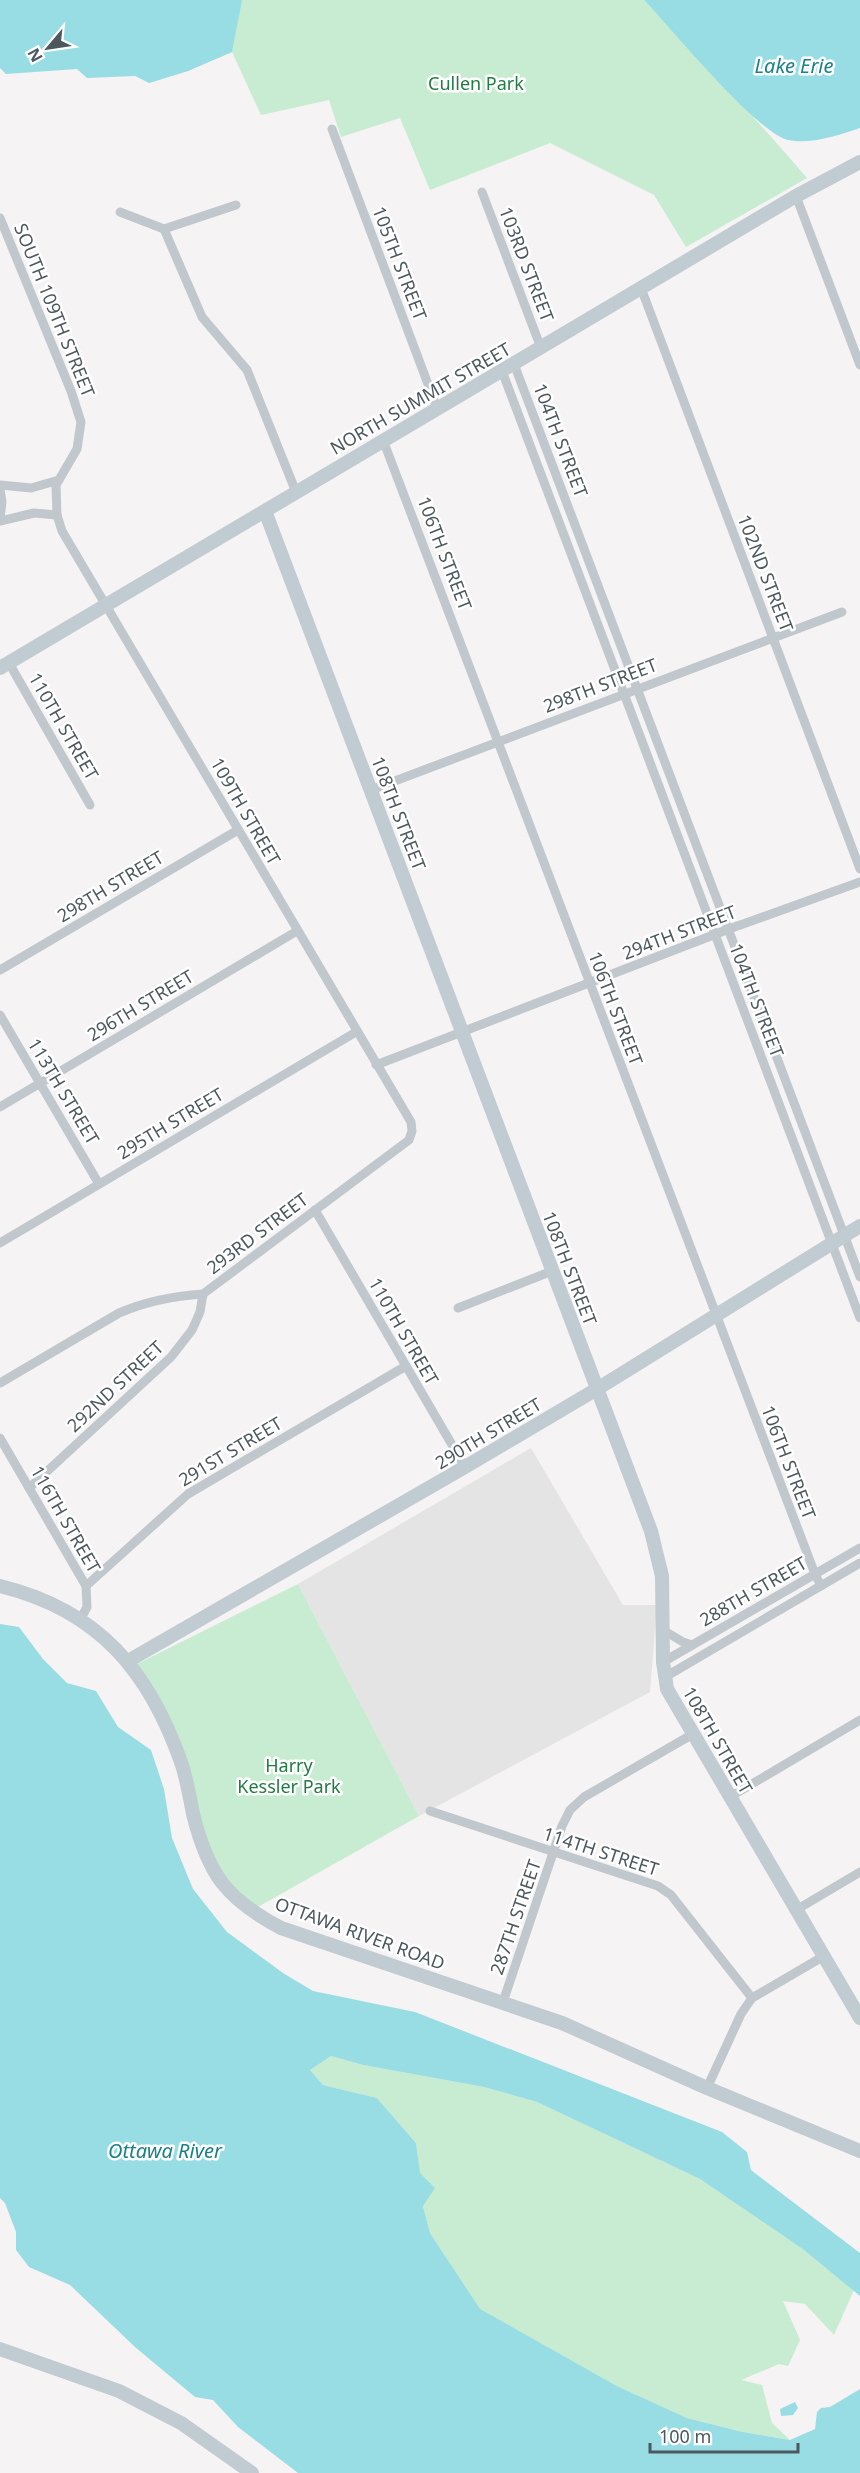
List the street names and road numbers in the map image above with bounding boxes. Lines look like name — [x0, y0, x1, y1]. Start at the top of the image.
street label: 105TH STREET — [367, 203, 433, 323]
street label: 103RD STREET — [494, 203, 560, 325]
street label: SOUTH 109TH STREET — [9, 220, 101, 400]
street label: NORTH SUMMIT STREET — [325, 336, 515, 460]
street label: 104TH STREET — [528, 380, 594, 500]
street label: 106TH STREET — [412, 493, 478, 613]
street label: 102ND STREET — [733, 511, 799, 635]
street label: 298TH STREET — [540, 652, 660, 718]
street label: 110TH STREET — [24, 668, 104, 784]
street label: 109TH STREET — [206, 753, 286, 869]
street label: 108TH STREET — [366, 753, 432, 873]
street label: 298TH STREET — [52, 845, 168, 927]
street label: 294TH STREET — [619, 899, 739, 965]
street label: 104TH STREET — [724, 940, 790, 1060]
street label: 106TH STREET — [583, 948, 649, 1068]
street label: 296TH STREET — [82, 964, 198, 1046]
street label: 113TH STREET — [23, 1033, 105, 1149]
street label: 295TH STREET — [112, 1082, 228, 1164]
street label: 293RD STREET — [201, 1187, 313, 1279]
street label: 108TH STREET — [537, 1208, 603, 1328]
street label: 110TH STREET — [364, 1273, 444, 1389]
street label: 292ND STREET — [62, 1335, 168, 1437]
street label: 290TH STREET — [430, 1392, 546, 1474]
street label: 106TH STREET — [756, 1402, 822, 1522]
street label: 291ST STREET — [174, 1411, 286, 1491]
street label: 116TH STREET — [26, 1461, 106, 1577]
street label: 288TH STREET — [695, 1551, 811, 1631]
street label: 108TH STREET — [678, 1682, 758, 1798]
street label: 114TH STREET — [540, 1821, 662, 1881]
street label: 287TH STREET — [484, 1856, 546, 1978]
street label: OTTAWA RIVER ROAD — [272, 1891, 448, 1975]

